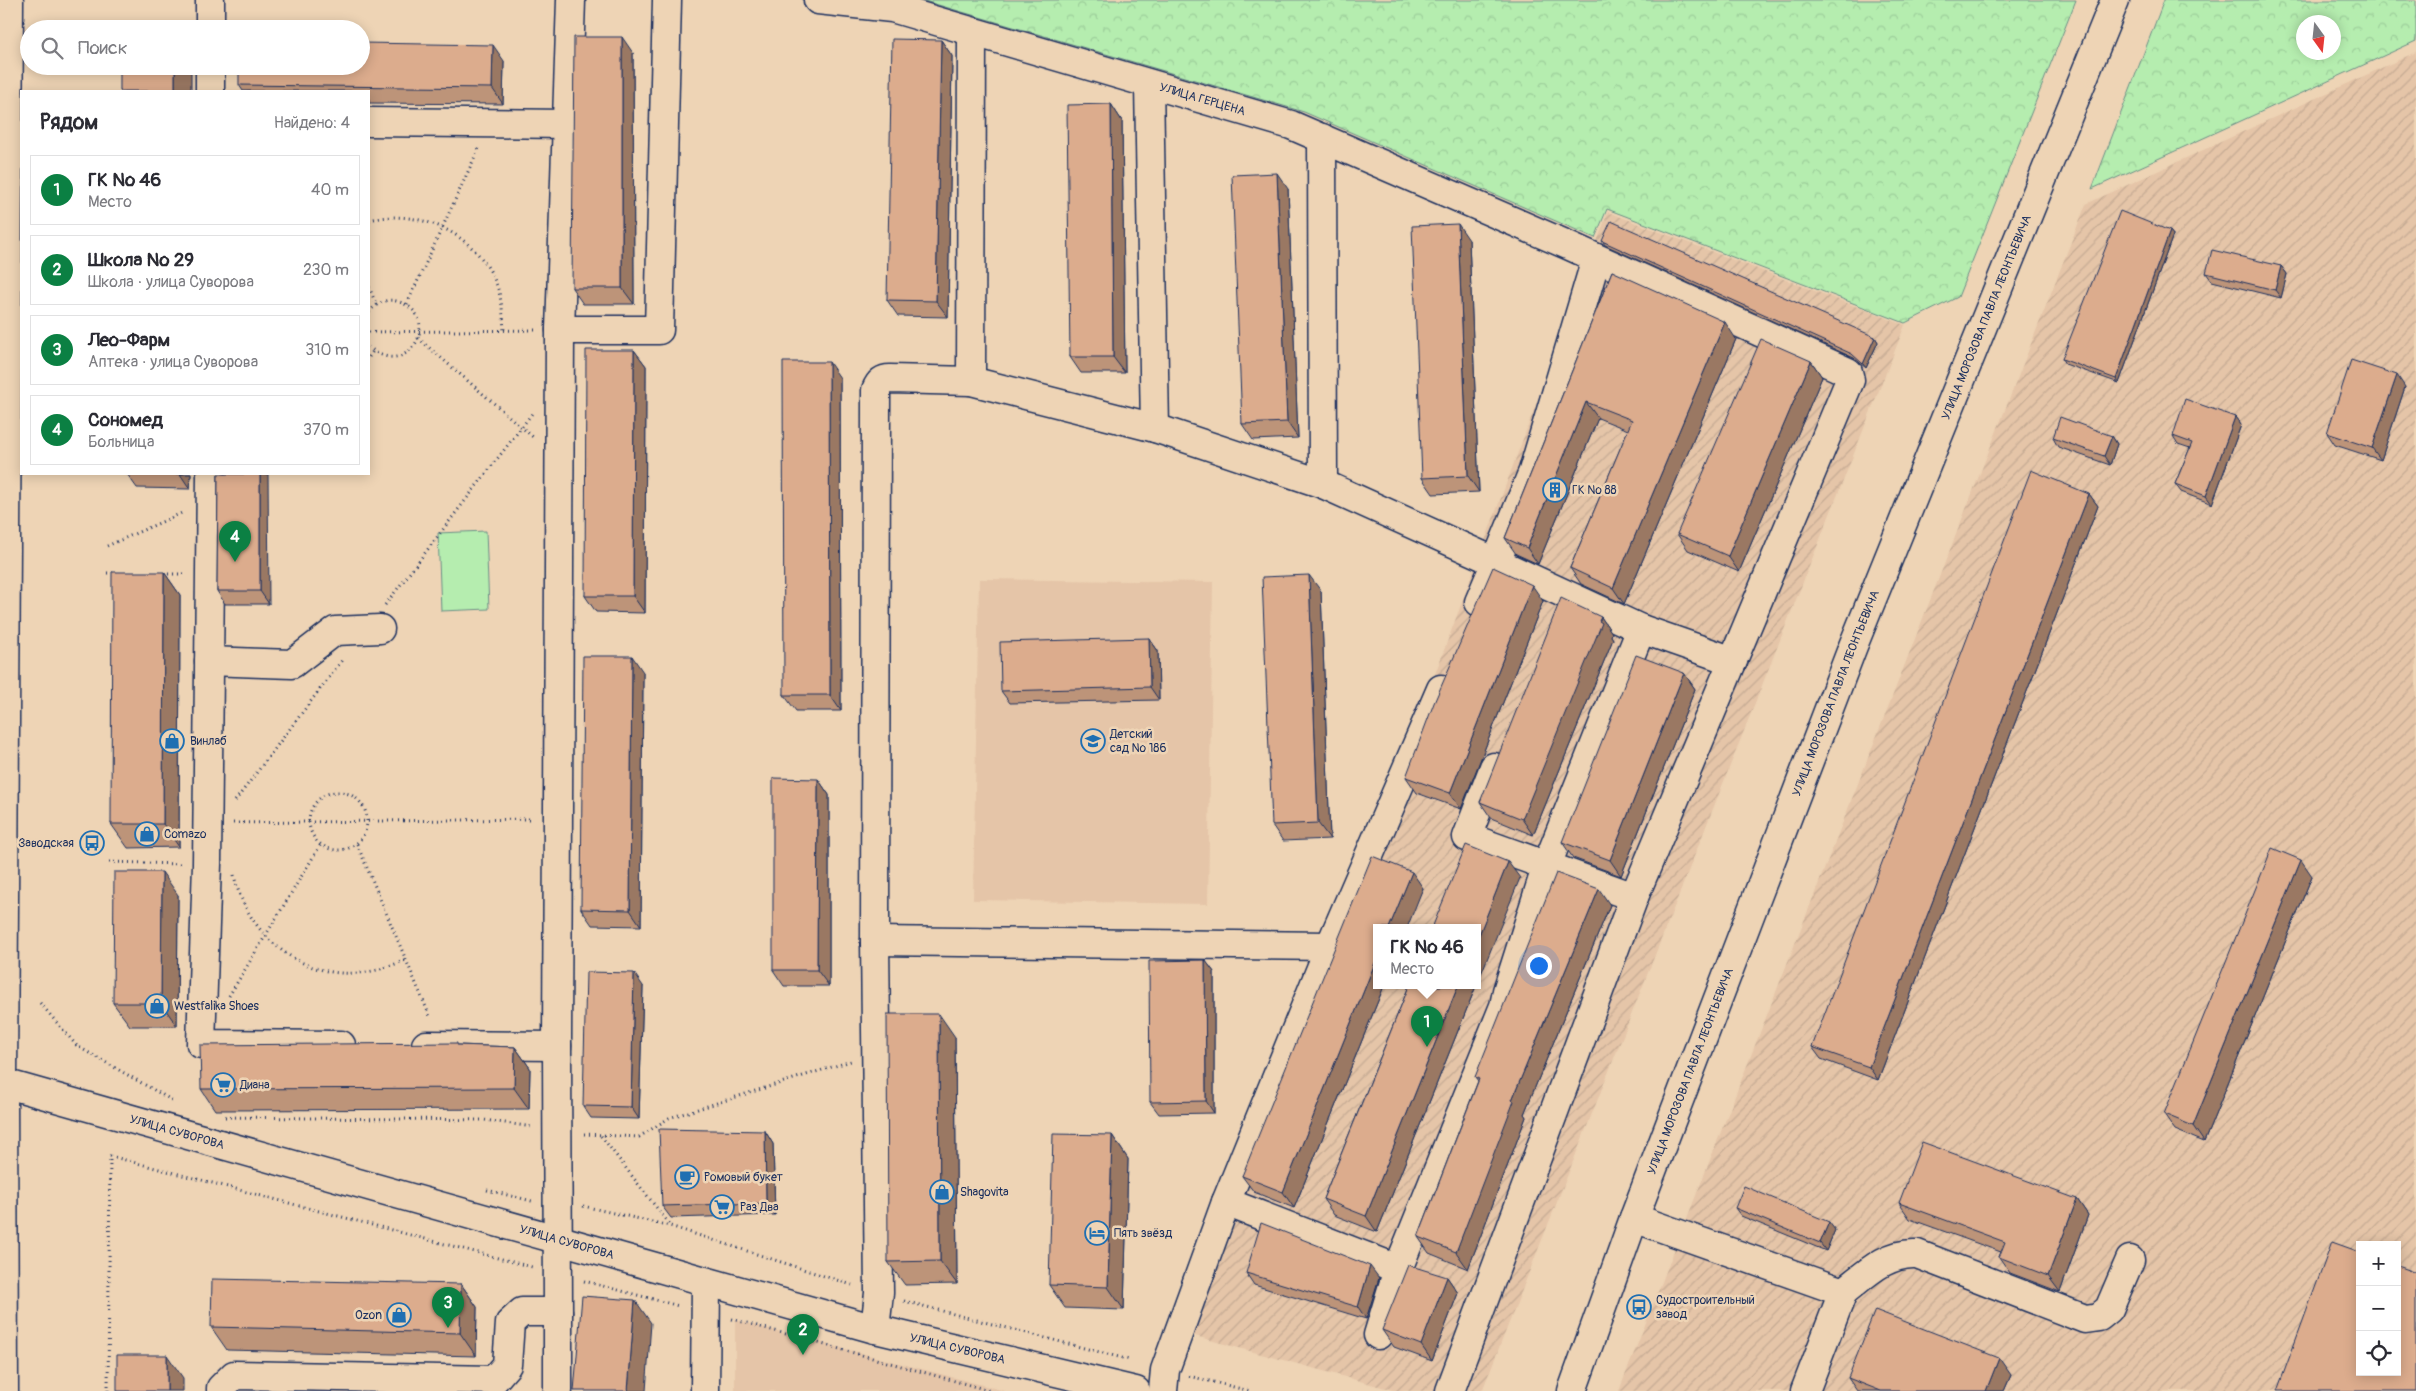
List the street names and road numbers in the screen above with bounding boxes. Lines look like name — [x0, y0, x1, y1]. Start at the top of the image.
street label: УЛИЦА ГЕРЦЕНА — [1158, 80, 1247, 119]
street label: УЛИЦА МОРОЗОВА ПАВЛА ЛЕОНТЬЕВИЧА — [1939, 213, 2035, 422]
street label: УЛИЦА МОРОЗОВА ПАВЛА ЛЕОНТЬЕВИЧА — [1789, 588, 1883, 798]
street label: УЛИЦА МОРОЗОВА ПАВЛА ЛЕОНТЬЕВИЧА — [1644, 966, 1737, 1177]
street label: УЛИЦА СУВОРОВА — [128, 1112, 226, 1153]
street label: УЛИЦА СУВОРОВА — [518, 1222, 616, 1263]
street label: УЛИЦА СУВОРОВА — [908, 1330, 1007, 1368]

